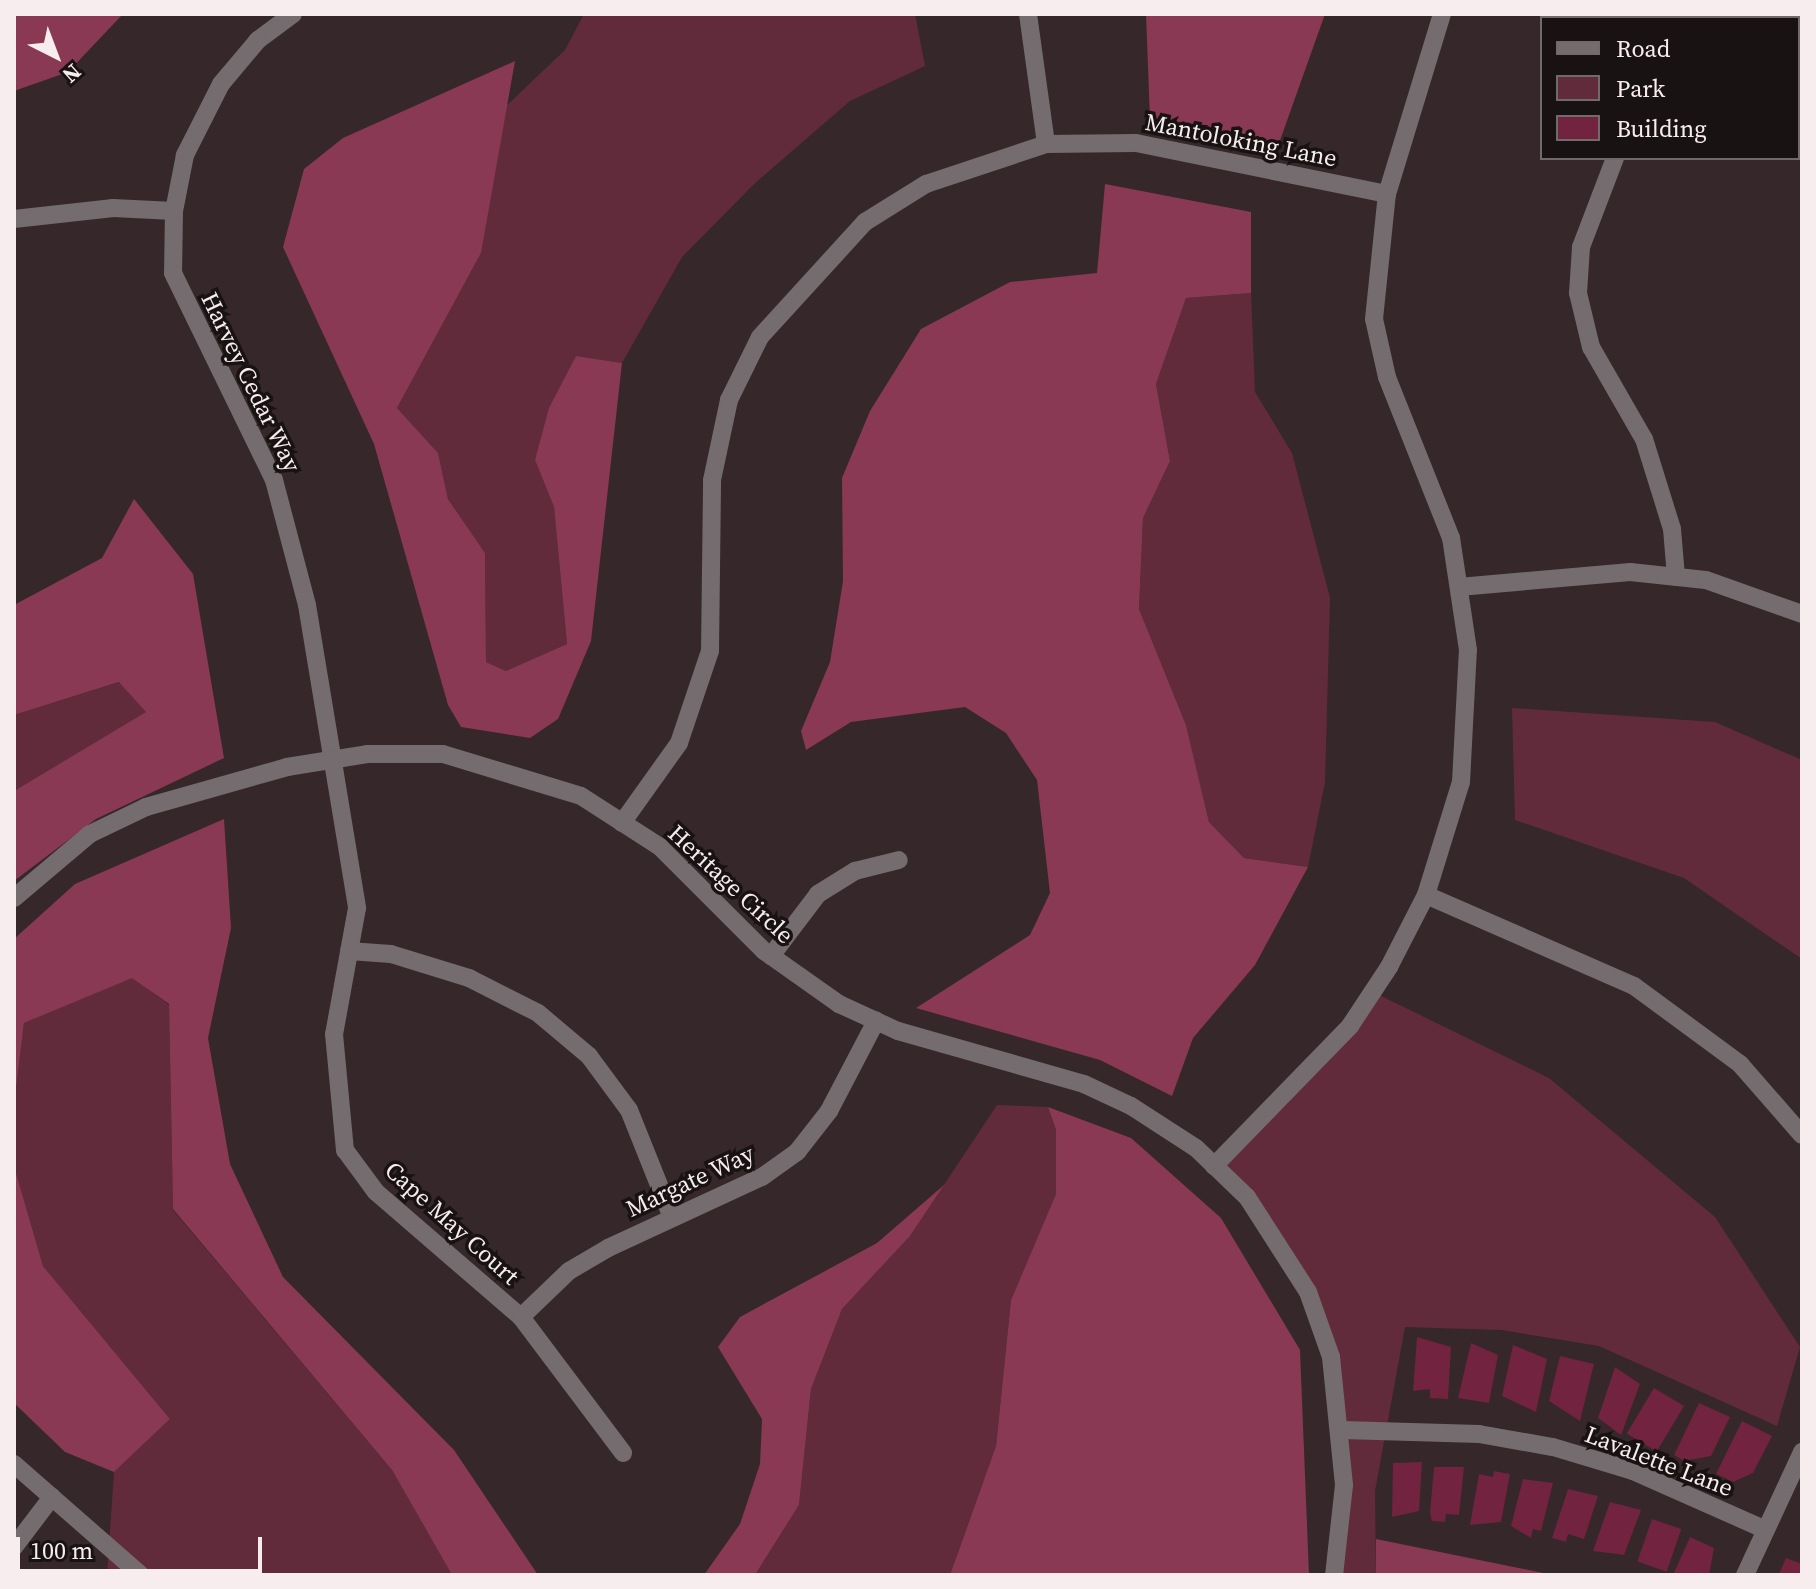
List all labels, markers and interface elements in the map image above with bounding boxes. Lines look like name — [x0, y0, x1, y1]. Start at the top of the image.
north arrow — [16, 16, 96, 96]
legend — [1540, 16, 1800, 160]
text: Road — [1616, 32, 1670, 65]
text: N — [56, 57, 88, 90]
text: Park — [1616, 72, 1665, 105]
street label: Mantoloking Lane — [1143, 107, 1339, 173]
text: Building — [1616, 112, 1707, 145]
street label: Harvey Cedar Way — [195, 287, 307, 477]
street label: Heritage Circle — [662, 819, 800, 949]
street label: Margate Way — [621, 1139, 759, 1223]
street label: Cape May Court — [379, 1155, 525, 1291]
street label: Lavalette Lane — [1581, 1420, 1737, 1502]
scale bar — [20, 1521, 266, 1571]
text: 100 m — [30, 1534, 93, 1567]

